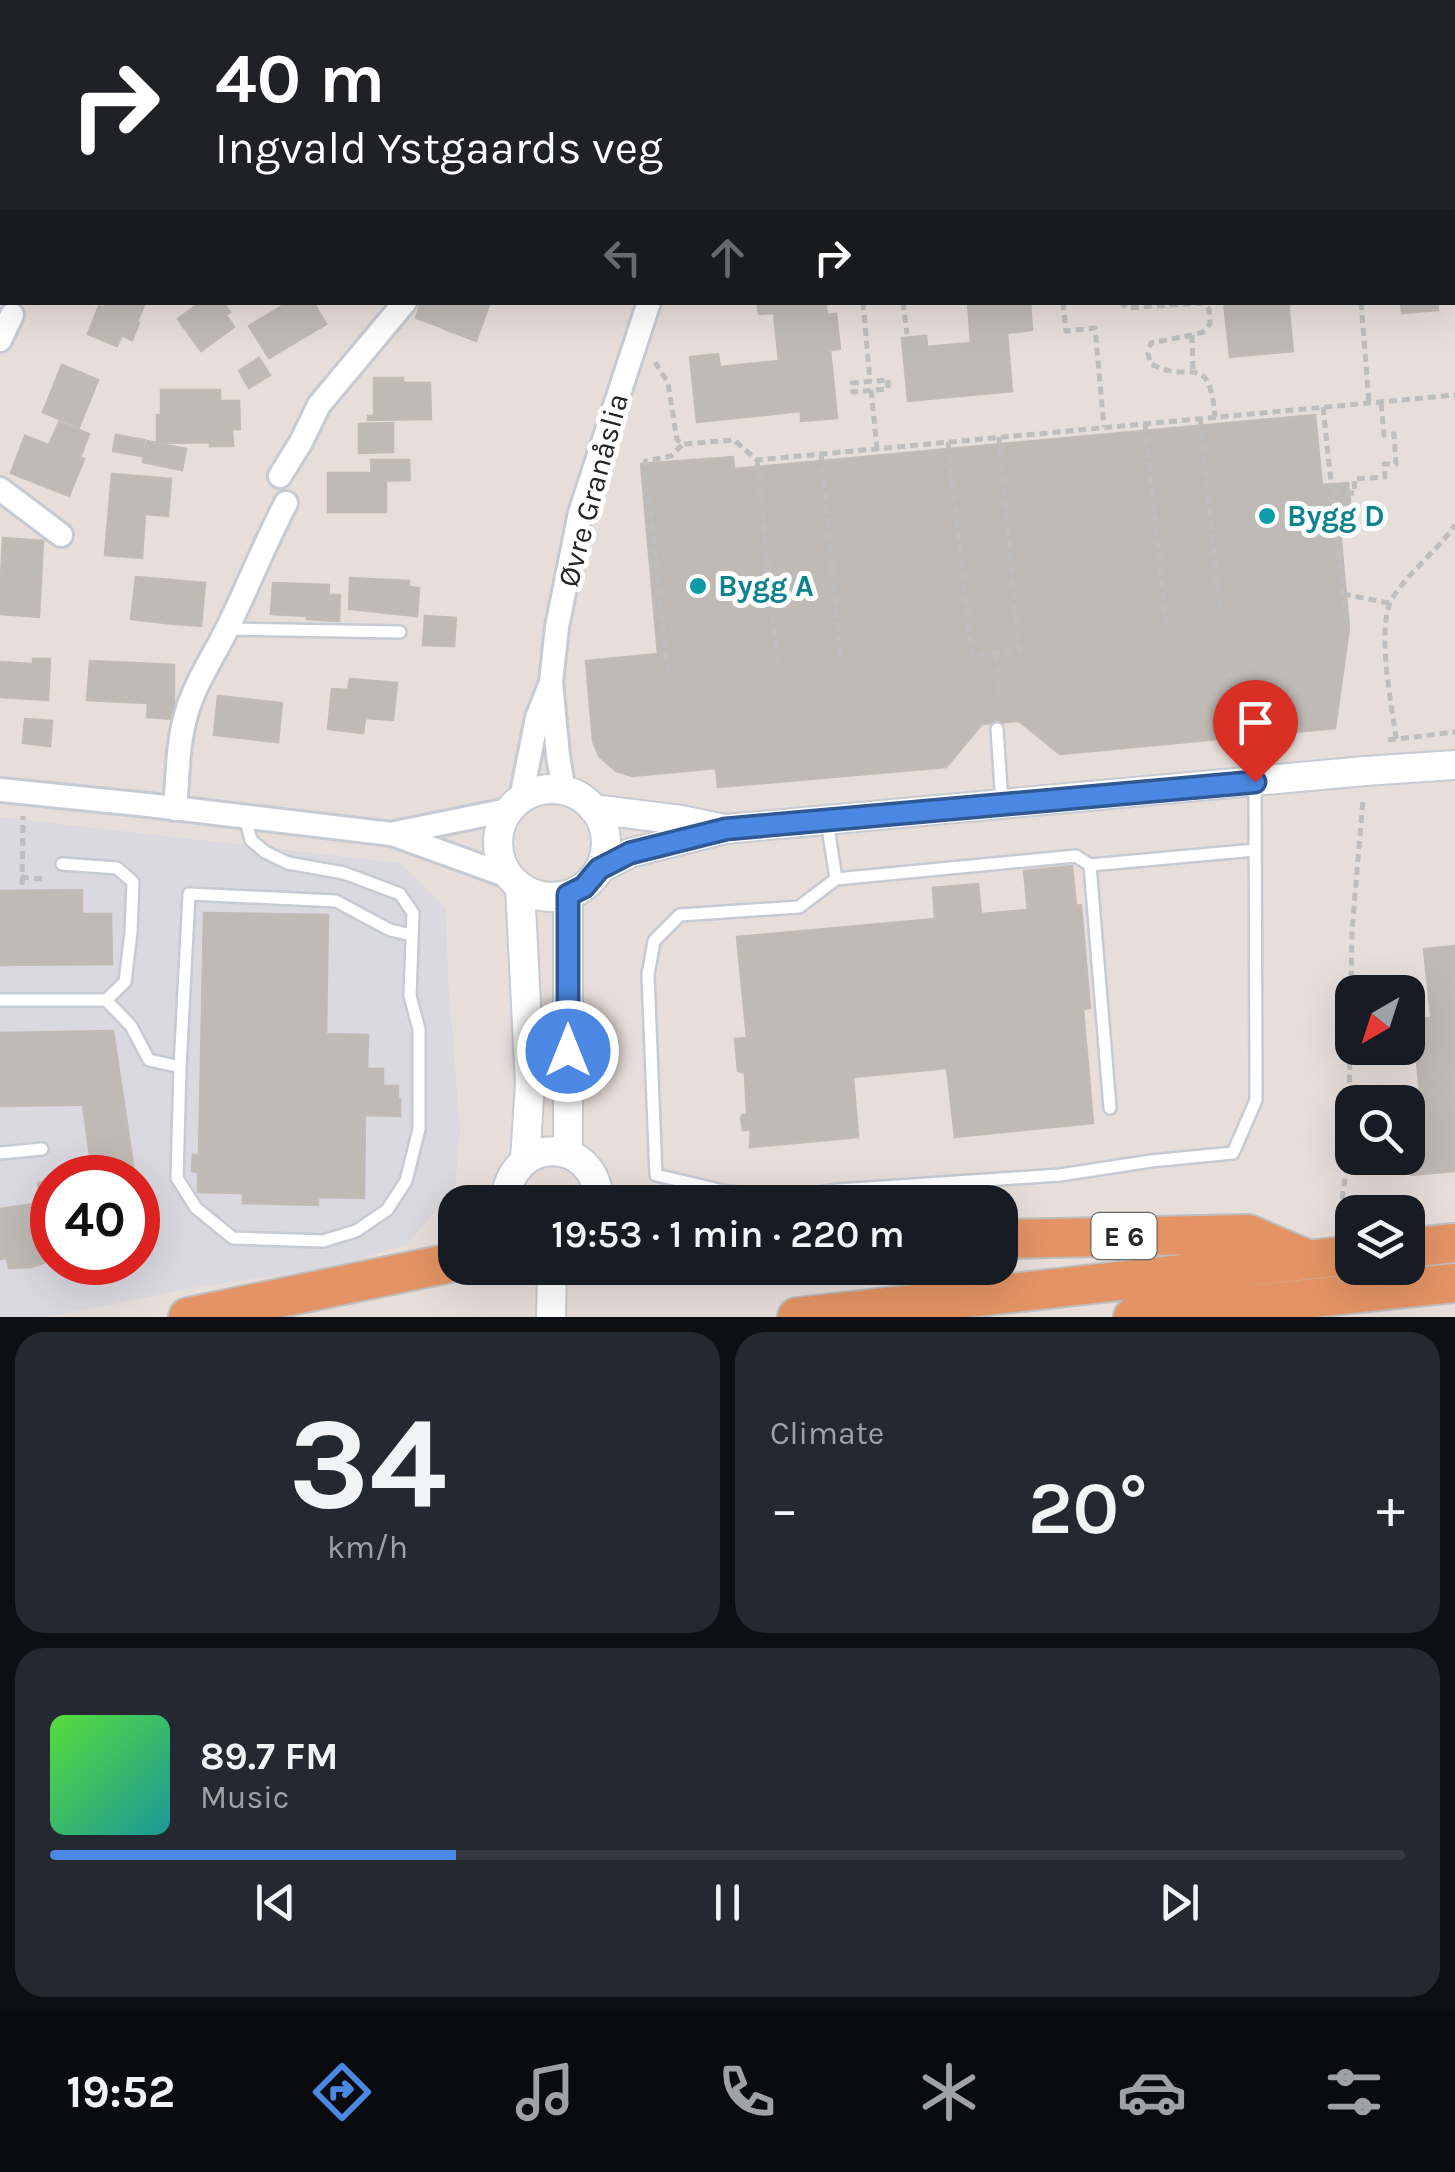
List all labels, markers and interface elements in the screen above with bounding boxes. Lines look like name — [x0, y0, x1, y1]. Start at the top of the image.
text: 40 m — [215, 38, 385, 120]
icon: right — [50, 40, 180, 170]
text: Ingvald Ystgaards veg — [215, 122, 663, 174]
icon: left — [595, 230, 650, 285]
icon: ahead — [700, 230, 755, 285]
icon: right — [805, 230, 860, 285]
street label: Øvre Granåslia — [550, 389, 636, 591]
place label: Bygg D — [1287, 498, 1385, 534]
marker: Bygg D — [1256, 505, 1278, 527]
place label: Bygg A — [718, 568, 814, 604]
marker: Bygg A — [687, 575, 709, 597]
pin — [1213, 680, 1298, 783]
icon: arrive — [1228, 695, 1283, 750]
north arrow — [1335, 975, 1425, 1065]
map controls — [1335, 975, 1425, 1285]
position arrow — [516, 999, 620, 1103]
button: search — [1335, 1085, 1425, 1175]
speed limit sign: 40 — [30, 1155, 160, 1285]
button: layers — [1335, 1195, 1425, 1285]
text: 19:53 · 1 min · 220 m — [551, 1212, 905, 1257]
road number: E 6 — [1092, 1213, 1156, 1259]
text: 34 — [288, 1388, 447, 1540]
text: Climate — [770, 1415, 884, 1452]
text: 20° — [1028, 1464, 1147, 1552]
text: − — [770, 1477, 799, 1541]
text: + — [1376, 1477, 1405, 1541]
text: km/h — [327, 1529, 408, 1566]
text: 89.7 FM — [200, 1734, 338, 1779]
text: Music — [200, 1779, 289, 1816]
icon: previous — [248, 1875, 303, 1930]
icon: pause — [700, 1875, 755, 1930]
icon: next — [1152, 1875, 1207, 1930]
icon: directions — [307, 2057, 377, 2127]
icon: music — [510, 2057, 580, 2127]
icon: phone — [712, 2057, 782, 2127]
icon: climate — [914, 2057, 984, 2127]
icon: car — [1117, 2057, 1187, 2127]
icon: filters — [1319, 2057, 1389, 2127]
text: 19:52 — [66, 2066, 175, 2118]

